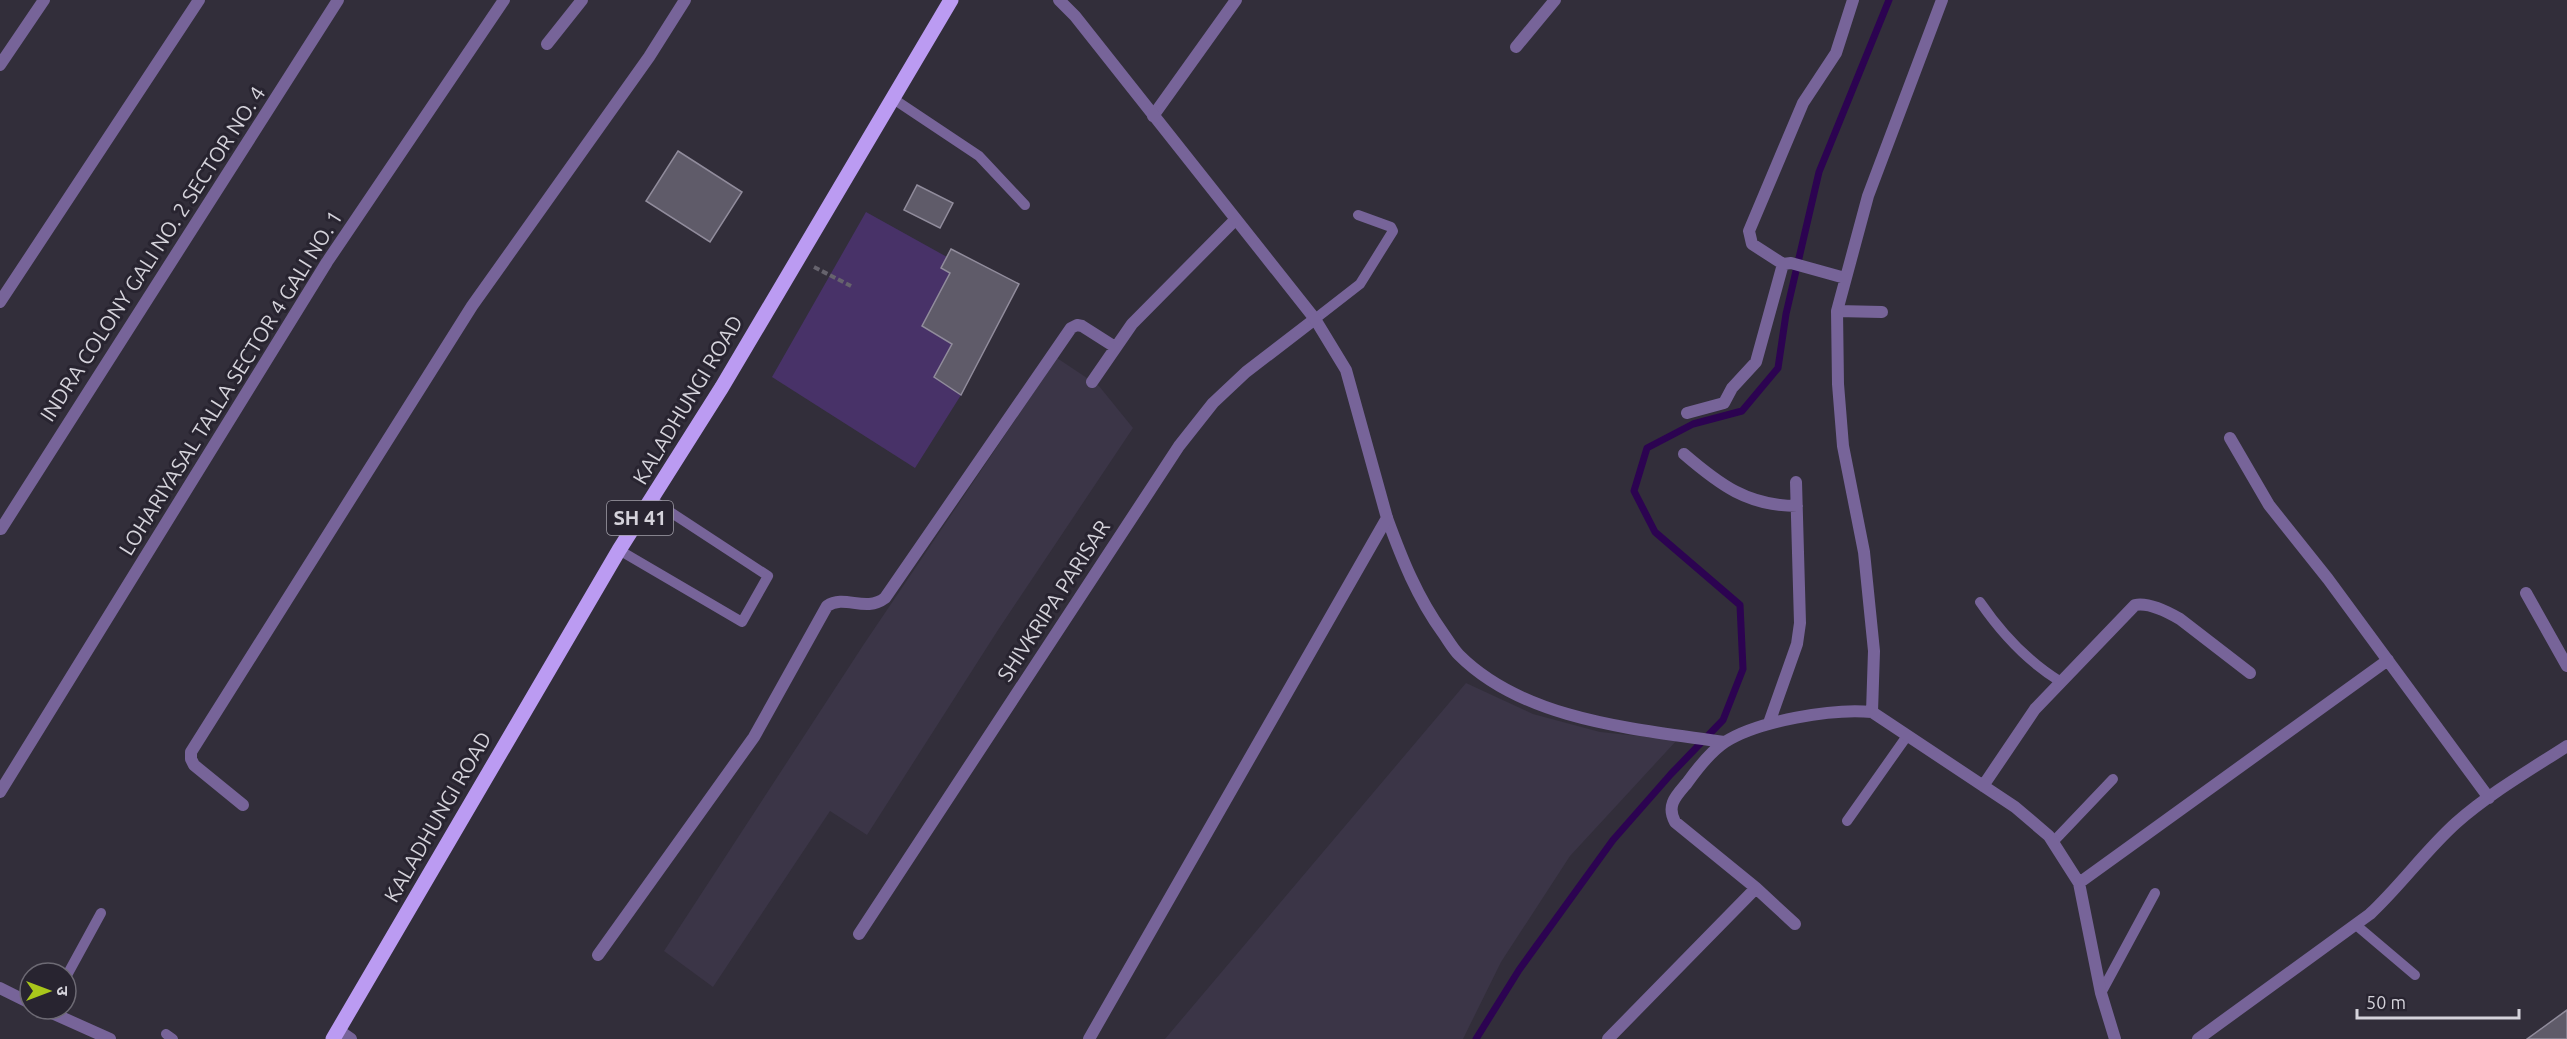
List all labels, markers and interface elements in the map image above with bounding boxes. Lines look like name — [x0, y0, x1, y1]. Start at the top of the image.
street label: INDRA COLONY GALI NO. 2 SECTOR NO. 4 — [35, 82, 270, 425]
street label: LOHARIYASAL TALLA SECTOR 4 GALI NO. 1 — [114, 206, 347, 559]
street label: KALADHUNGI ROAD — [627, 311, 747, 488]
road number: SH 41 — [607, 501, 673, 535]
street label: SHIVKRIPA PARISAR — [992, 515, 1114, 686]
street label: KALADHUNGI ROAD — [379, 727, 496, 906]
north arrow — [18, 961, 78, 1021]
scale bar — [2357, 982, 2519, 1020]
text: उ — [54, 986, 72, 996]
text: 50 m — [2366, 992, 2406, 1012]

